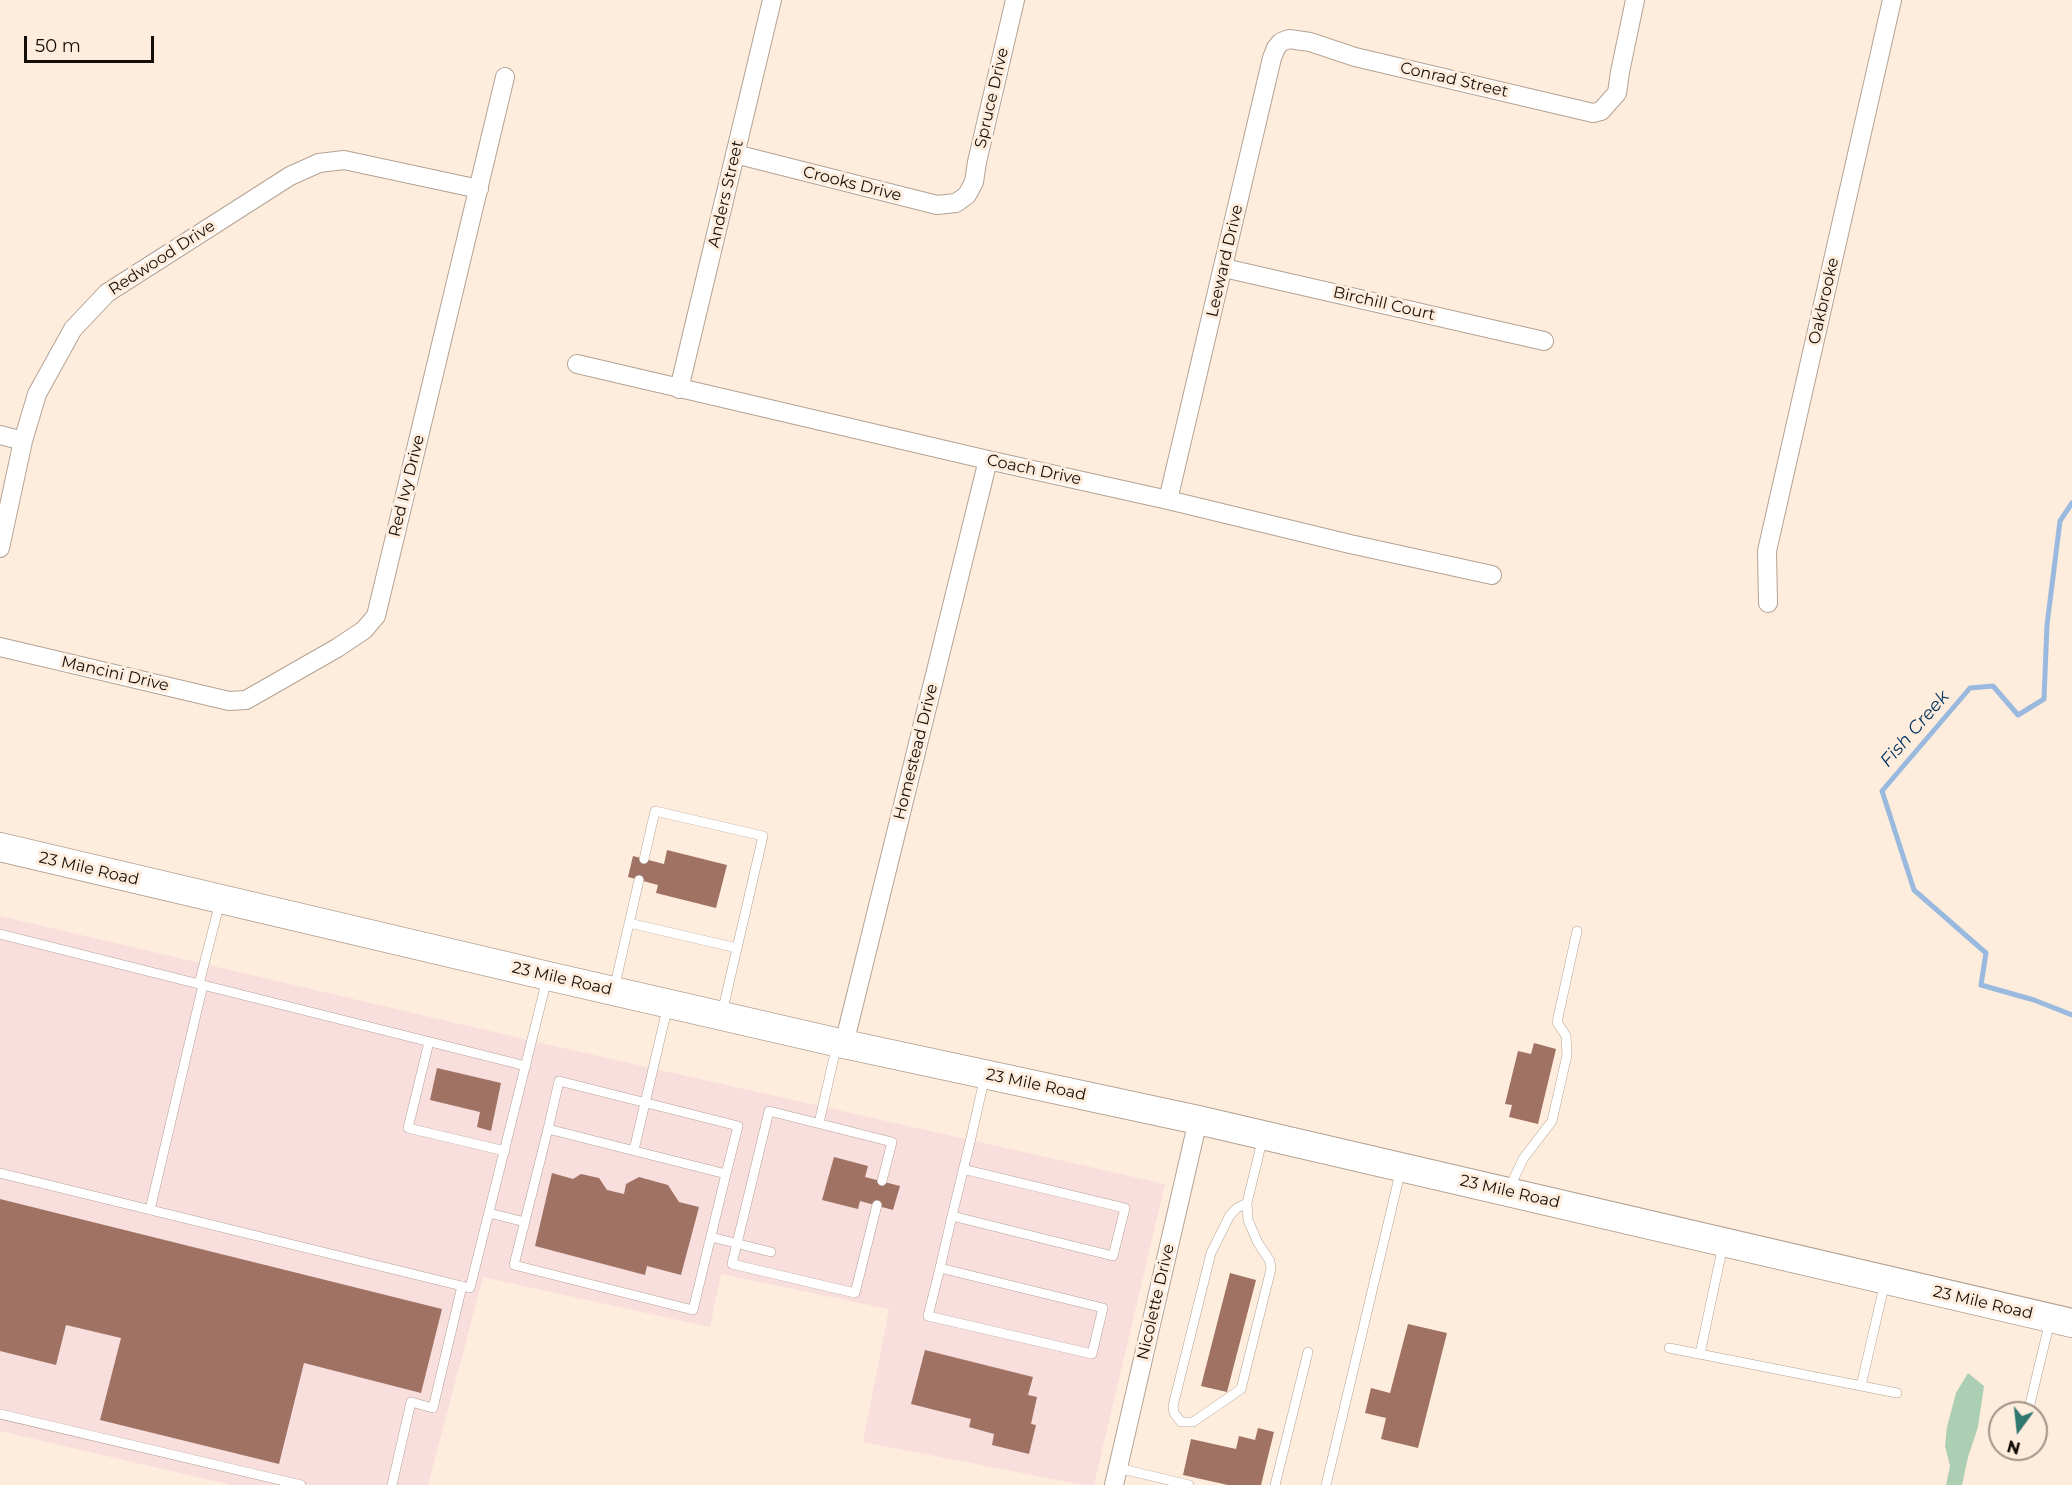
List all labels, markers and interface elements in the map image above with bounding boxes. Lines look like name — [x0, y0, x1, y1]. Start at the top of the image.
scale bar — [27, 24, 158, 62]
text: 50 m — [35, 35, 81, 57]
street label: Spruce Drive — [971, 46, 1013, 150]
street label: Conrad Street — [1398, 58, 1510, 102]
street label: Anders Street — [704, 138, 748, 250]
street label: Crooks Drive — [801, 162, 903, 206]
street label: Leeward Drive — [1203, 203, 1247, 319]
street label: Redwood Drive — [105, 216, 219, 300]
street label: Oakbrooke — [1805, 256, 1843, 346]
street label: Birchill Court — [1331, 283, 1437, 325]
street label: Red Ivy Drive — [385, 433, 429, 539]
street label: Coach Drive — [985, 451, 1083, 489]
street label: Mancini Drive — [59, 652, 171, 696]
street label: Homestead Drive — [890, 682, 942, 822]
water label: Fish Creek — [1876, 686, 1954, 772]
street label: 23 Mile Road — [37, 848, 141, 890]
street label: 23 Mile Road — [510, 958, 614, 1000]
street label: 23 Mile Road — [984, 1065, 1088, 1105]
street label: 23 Mile Road — [1458, 1171, 1562, 1213]
street label: Nicolette Drive — [1133, 1242, 1179, 1362]
street label: 23 Mile Road — [1931, 1282, 2035, 1324]
north arrow — [1988, 1401, 2048, 1461]
text: N — [2005, 1436, 2022, 1458]

